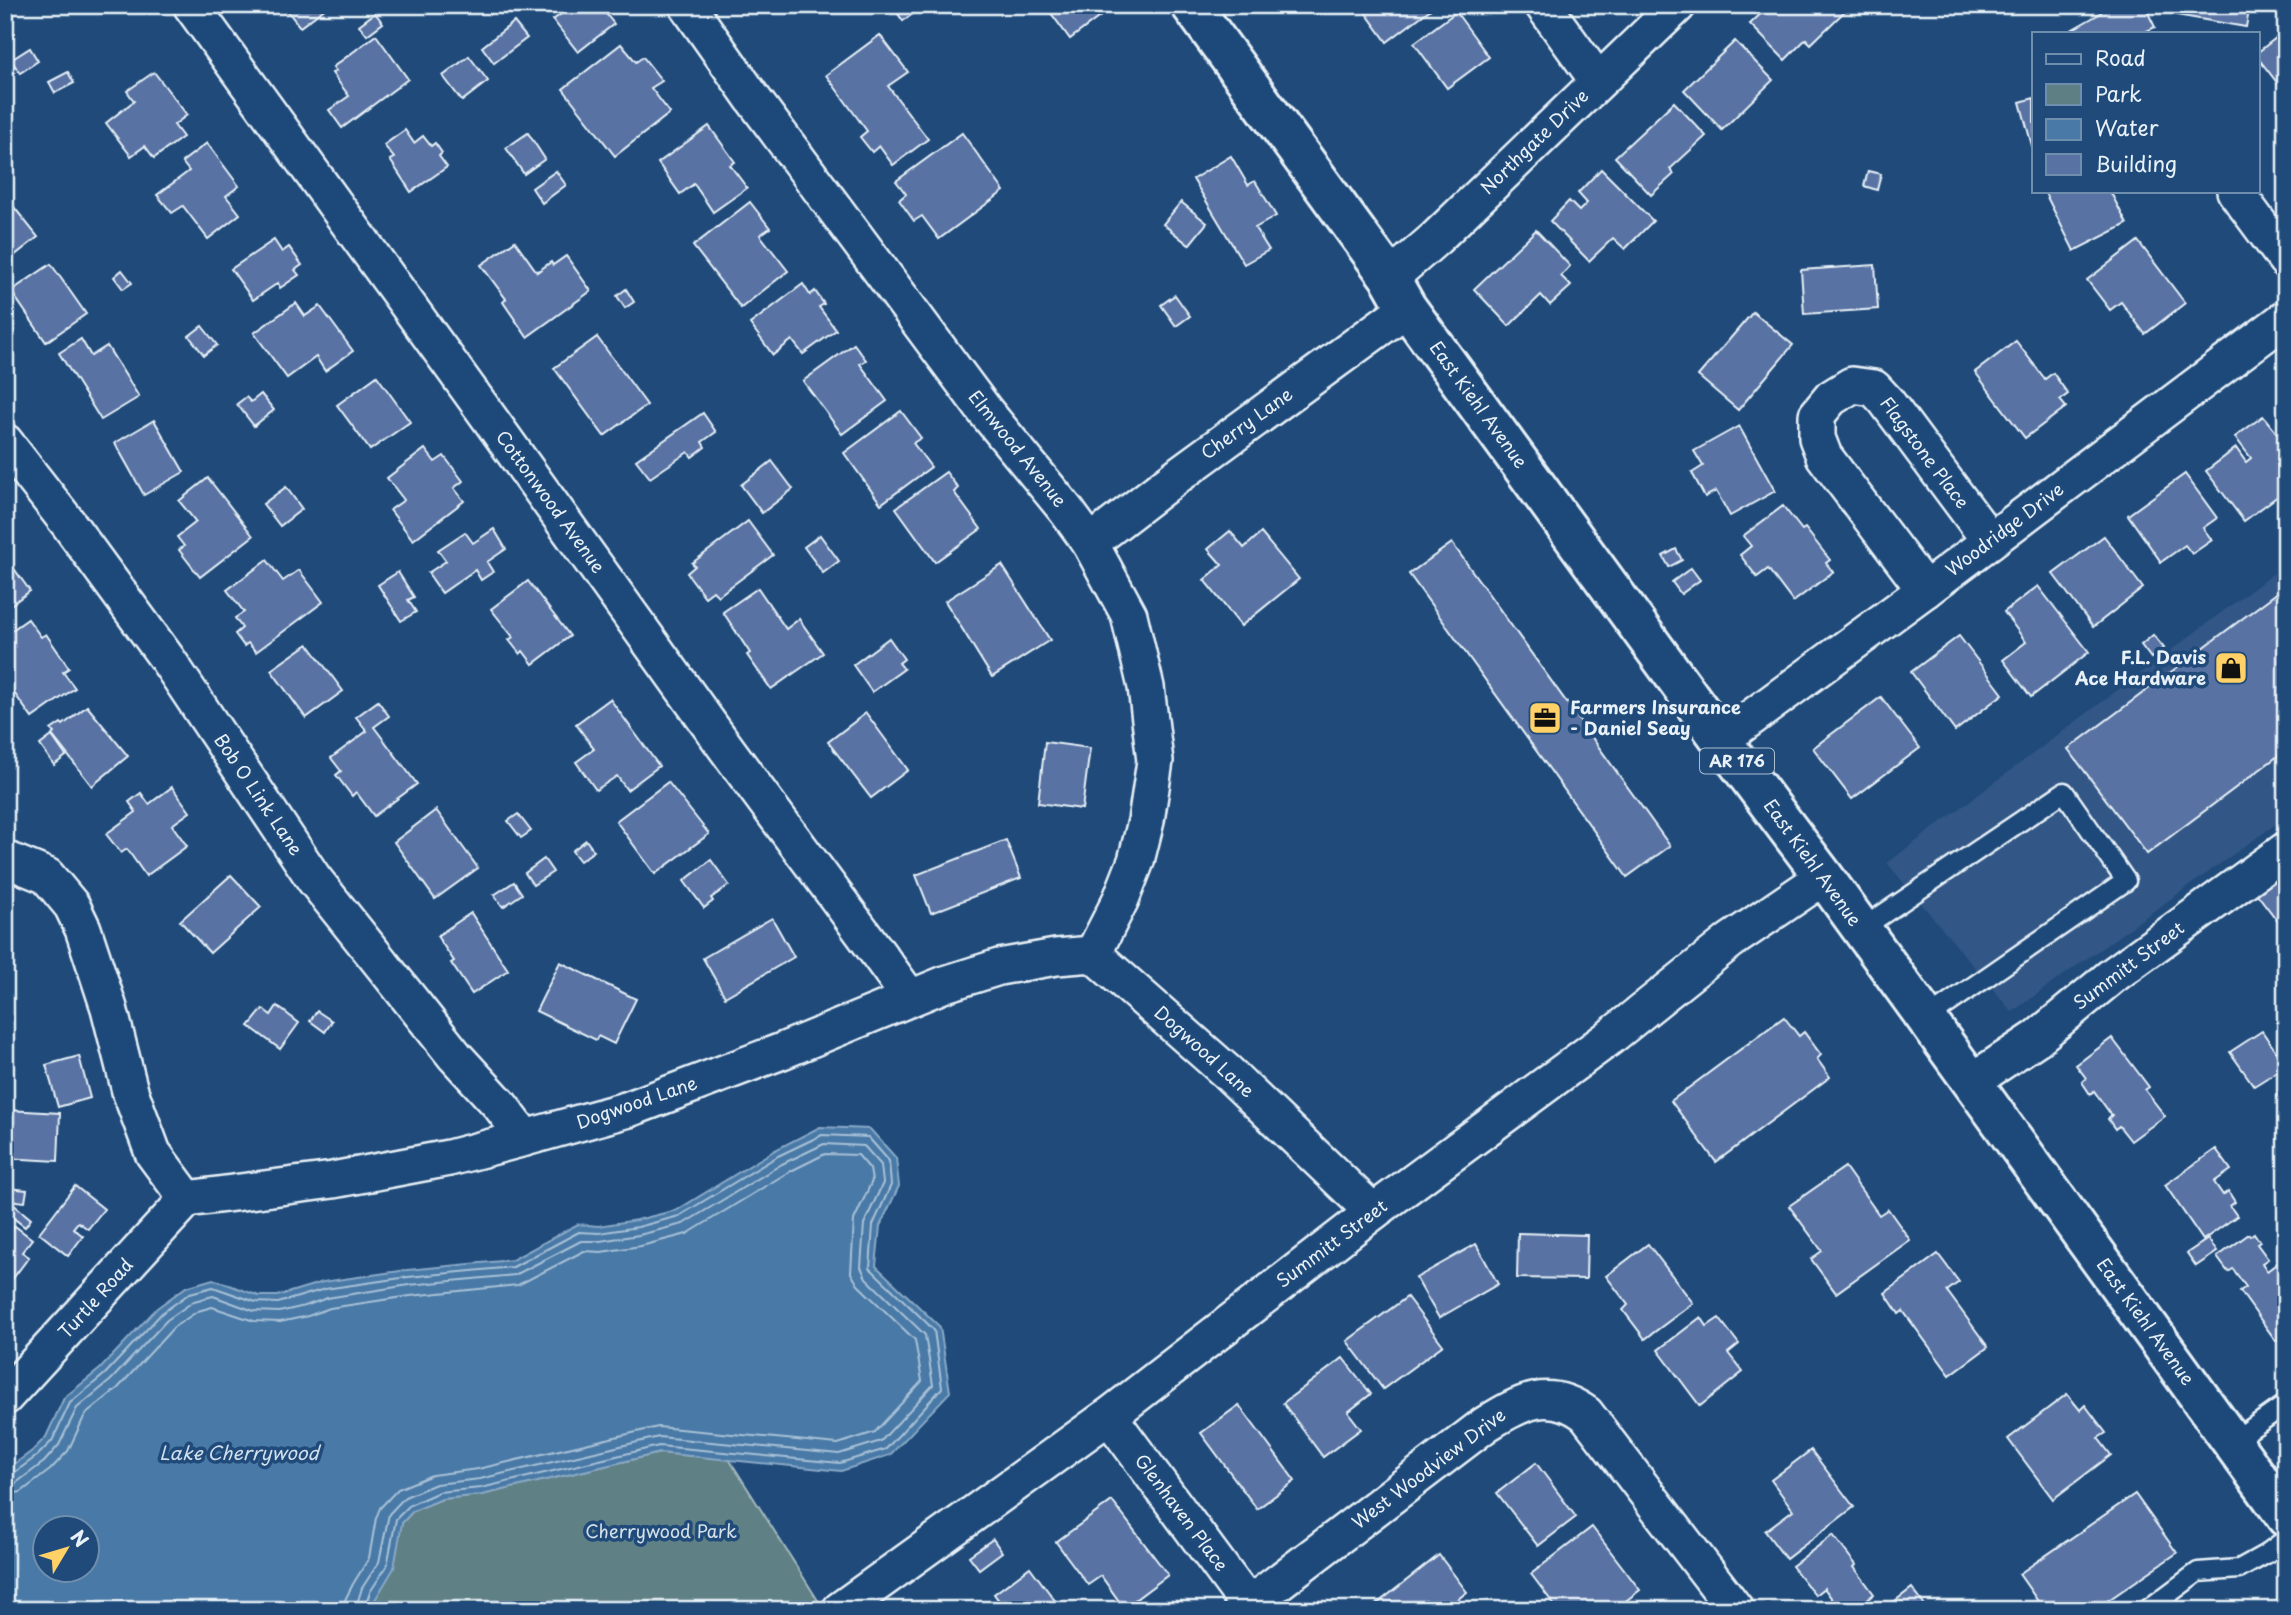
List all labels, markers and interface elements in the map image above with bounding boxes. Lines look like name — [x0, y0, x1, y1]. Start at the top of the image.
legend — [2032, 32, 2260, 192]
text: Road — [2095, 41, 2146, 73]
text: Park — [2095, 77, 2142, 109]
street label: Northgate Drive — [1474, 82, 1594, 200]
text: Water — [2095, 111, 2159, 143]
text: Building — [2095, 147, 2177, 179]
street label: East Kiehl Avenue — [1424, 335, 1535, 473]
street label: Cherry Lane — [1195, 380, 1298, 465]
street label: Elmwood Avenue — [963, 384, 1074, 512]
street label: Flagstone Place — [1874, 390, 1976, 514]
street label: Cottonwood Avenue — [490, 424, 612, 578]
street label: Woodridge Drive — [1939, 475, 2069, 582]
place label: F.L. Davis Ace Hardware — [2074, 643, 2206, 691]
shop icon: F.L. Davis Ace Hardware — [2212, 649, 2250, 687]
place label: Farmers Insurance - Daniel Seay — [1570, 693, 1741, 741]
office icon: Farmers Insurance - Daniel Seay — [1526, 699, 1564, 737]
street label: Bob O Link Lane — [208, 728, 310, 861]
road number: AR 176 — [1700, 748, 1774, 774]
street label: East Kiehl Avenue — [1758, 793, 1869, 931]
street label: Summitt Street — [2067, 914, 2189, 1016]
street label: Dogwood Lane — [1149, 999, 1261, 1103]
street label: Dogwood Lane — [572, 1068, 701, 1135]
street label: Summitt Street — [1270, 1192, 1392, 1294]
street label: Turtle Road — [51, 1252, 138, 1344]
street label: East Kiehl Avenue — [2091, 1252, 2202, 1390]
street label: West Woodview Drive — [1346, 1401, 1511, 1535]
water label: Lake Cherrywood — [159, 1438, 321, 1466]
street label: Glenhaven Place — [1129, 1448, 1235, 1576]
north arrow — [32, 1514, 102, 1584]
park label: Cherrywood Park — [585, 1517, 737, 1544]
text: N — [65, 1523, 96, 1552]

